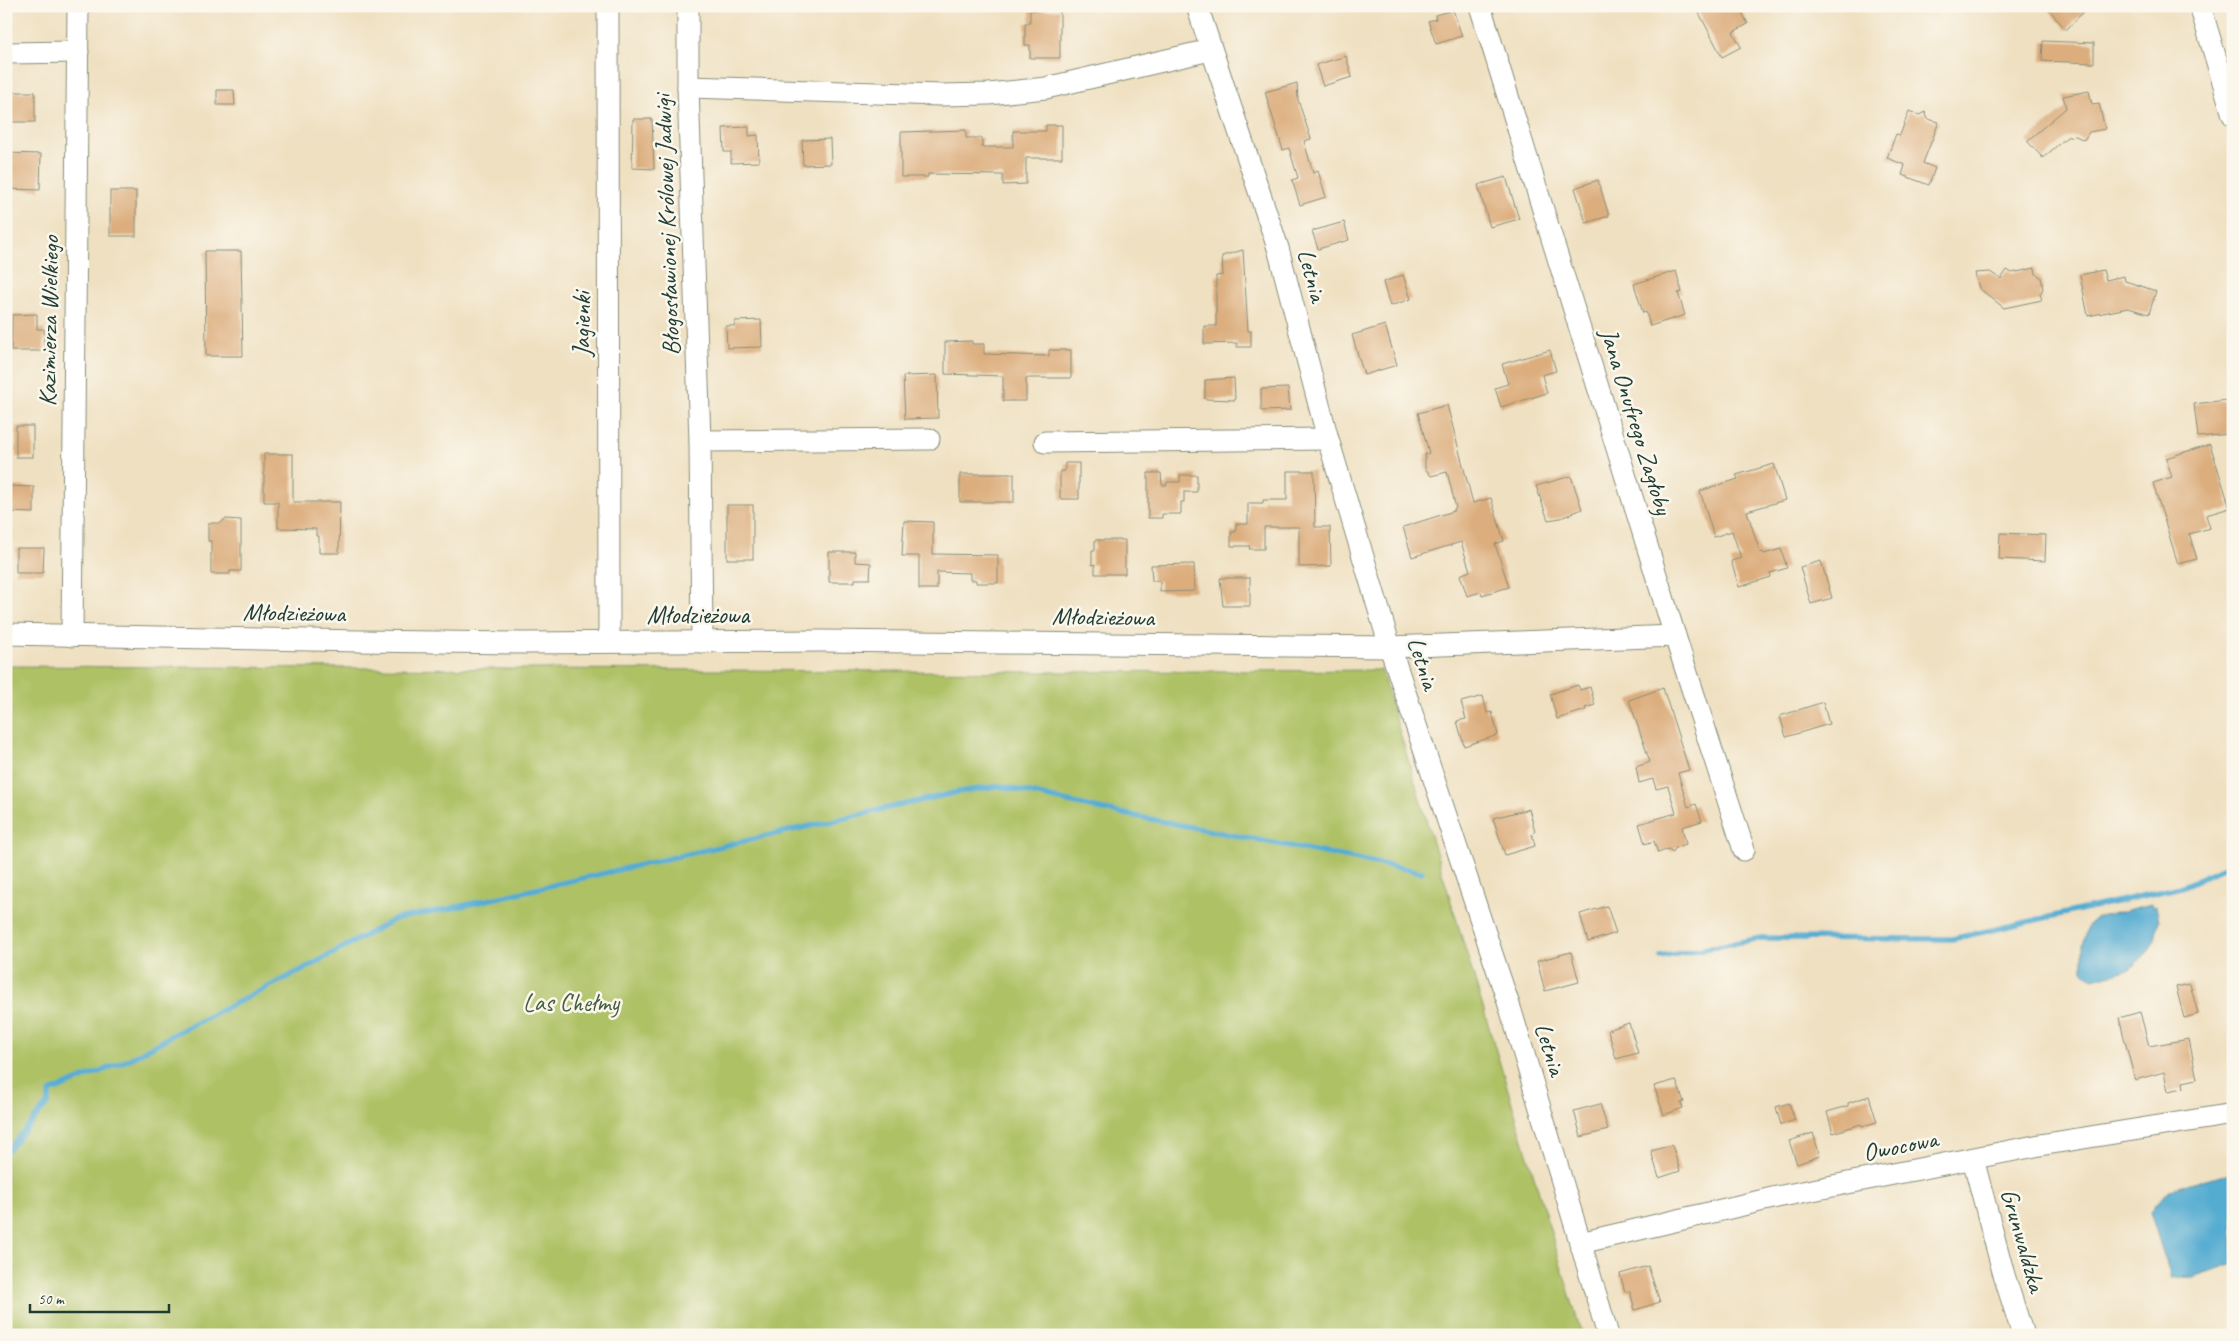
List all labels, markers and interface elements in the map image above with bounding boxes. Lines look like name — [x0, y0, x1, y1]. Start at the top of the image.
street label: Błogosławionej Królowej Jadwigi — [646, 91, 688, 356]
street label: Kazimierza Wielkiego — [32, 234, 67, 407]
street label: Letnia — [1290, 245, 1335, 308]
street label: Jagienki — [566, 288, 598, 358]
street label: Jana Onufrego Zagłoby — [1592, 324, 1680, 520]
street label: Młodzieżowa — [243, 596, 347, 630]
street label: Młodzieżowa — [647, 599, 751, 631]
street label: Młodzieżowa — [1052, 600, 1156, 634]
street label: Letnia — [1400, 633, 1447, 696]
park label: Las Chełmy — [523, 987, 620, 1019]
street label: Letnia — [1527, 1019, 1574, 1082]
street label: Owocowa — [1860, 1123, 1943, 1169]
street label: Grunwaldzka — [1993, 1185, 2054, 1298]
scale bar — [30, 1281, 169, 1313]
text: 50 m — [38, 1290, 65, 1309]

